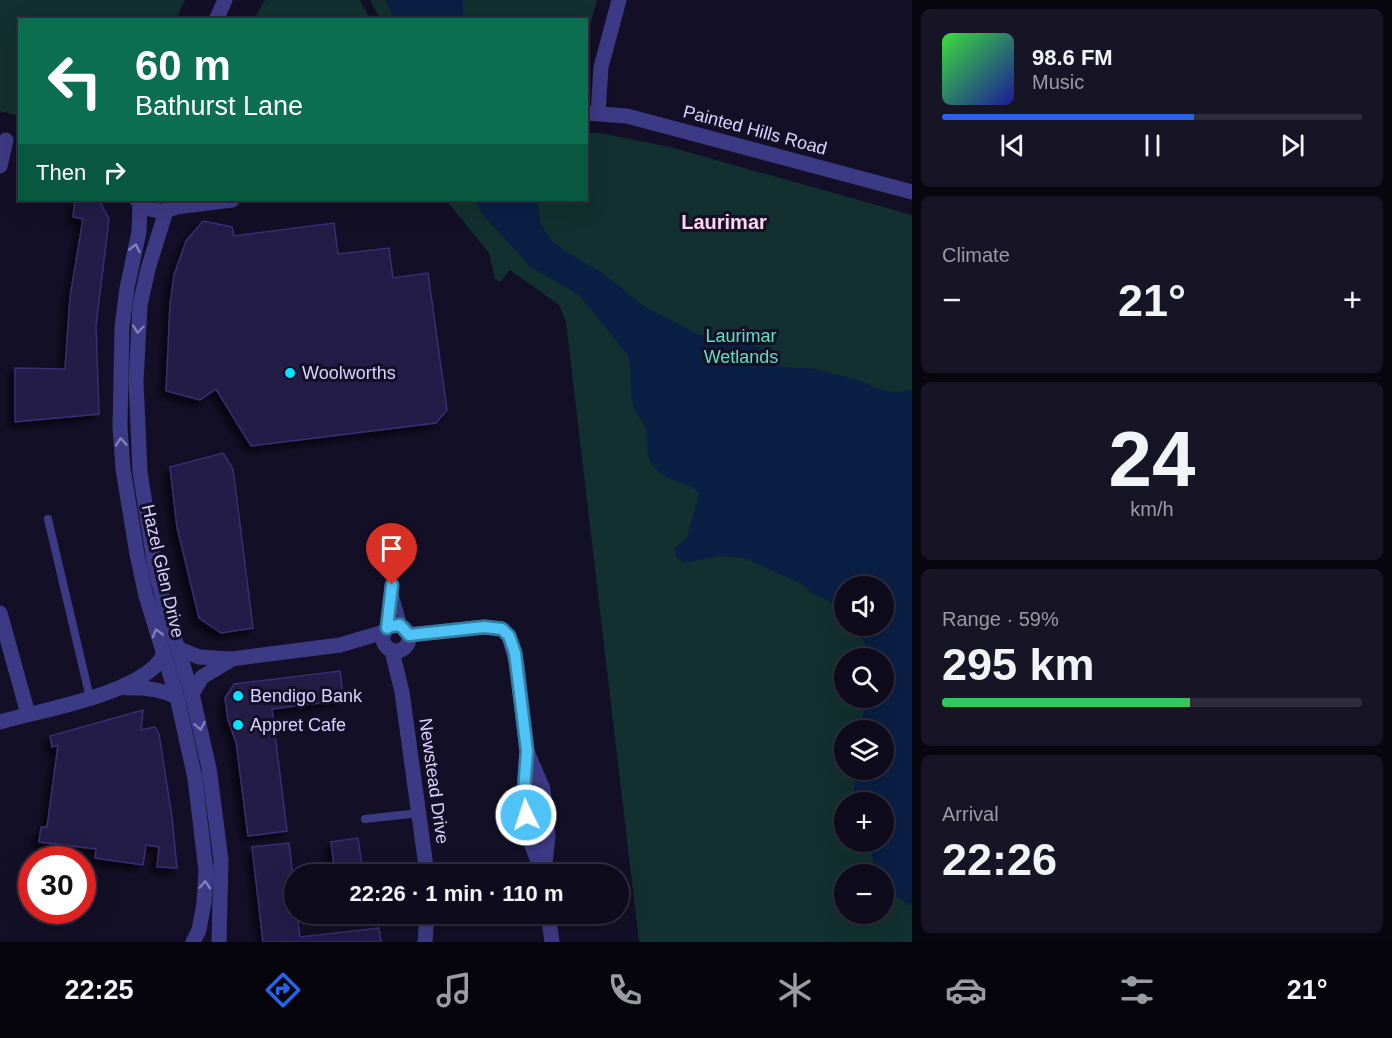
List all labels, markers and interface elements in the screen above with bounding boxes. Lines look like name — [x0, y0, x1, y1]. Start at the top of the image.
icon: left — [36, 42, 114, 120]
text: 60 m — [135, 42, 231, 89]
text: 98.6 FM — [1032, 45, 1113, 70]
text: Music — [1032, 71, 1084, 93]
text: Bathurst Lane — [135, 91, 303, 121]
street label: Painted Hills Road — [681, 101, 829, 159]
icon: previous — [996, 129, 1029, 162]
icon: pause — [1136, 129, 1169, 162]
icon: next — [1276, 129, 1309, 162]
icon: right — [98, 156, 131, 189]
text: Then — [36, 160, 86, 185]
district label: Laurimar — [681, 211, 767, 233]
one-way arrow — [128, 244, 141, 254]
text: Climate — [942, 244, 1010, 266]
text: 21° — [1118, 275, 1186, 326]
text: − — [942, 281, 961, 318]
text: + — [1343, 281, 1362, 318]
one-way arrow — [132, 324, 145, 333]
park label: Laurimar Wetlands — [704, 326, 778, 367]
place label: Woolworths — [302, 363, 396, 383]
marker: Woolworths — [283, 366, 297, 380]
text: 24 — [1109, 415, 1195, 503]
one-way arrow — [115, 437, 128, 447]
text: km/h — [1130, 498, 1174, 520]
street label: Hazel Glen Drive — [138, 502, 188, 640]
pin — [366, 523, 417, 585]
icon: arrive — [375, 532, 408, 565]
map controls — [834, 576, 894, 924]
button: sound — [834, 576, 894, 636]
text: Range · 59% — [942, 608, 1059, 630]
one-way arrow — [152, 628, 164, 639]
text: 295 km — [942, 639, 1095, 690]
button: search — [834, 648, 894, 708]
place label: Bendigo Bank — [250, 686, 363, 706]
marker: Bendigo Bank — [231, 689, 245, 703]
place label: Appret Cafe — [250, 715, 346, 735]
street label: Newstead Drive — [415, 717, 453, 845]
marker: Appret Cafe — [231, 718, 245, 732]
button: layers — [834, 720, 894, 780]
one-way arrow — [193, 721, 206, 731]
position arrow — [494, 783, 558, 847]
button: + — [834, 792, 894, 852]
text: Arrival — [942, 803, 999, 825]
text: 22:26 — [942, 834, 1057, 885]
speed limit sign: 30 — [18, 846, 96, 924]
button: − — [834, 864, 894, 924]
one-way arrow — [199, 881, 212, 890]
text: 22:26 · 1 min · 110 m — [350, 881, 564, 906]
icon: directions — [262, 969, 304, 1011]
icon: music — [433, 969, 475, 1011]
icon: phone — [604, 969, 646, 1011]
icon: climate — [774, 969, 816, 1011]
icon: car — [945, 969, 987, 1011]
icon: filters — [1116, 969, 1158, 1011]
text: 22:25 — [64, 975, 133, 1005]
text: 21° — [1287, 975, 1328, 1005]

